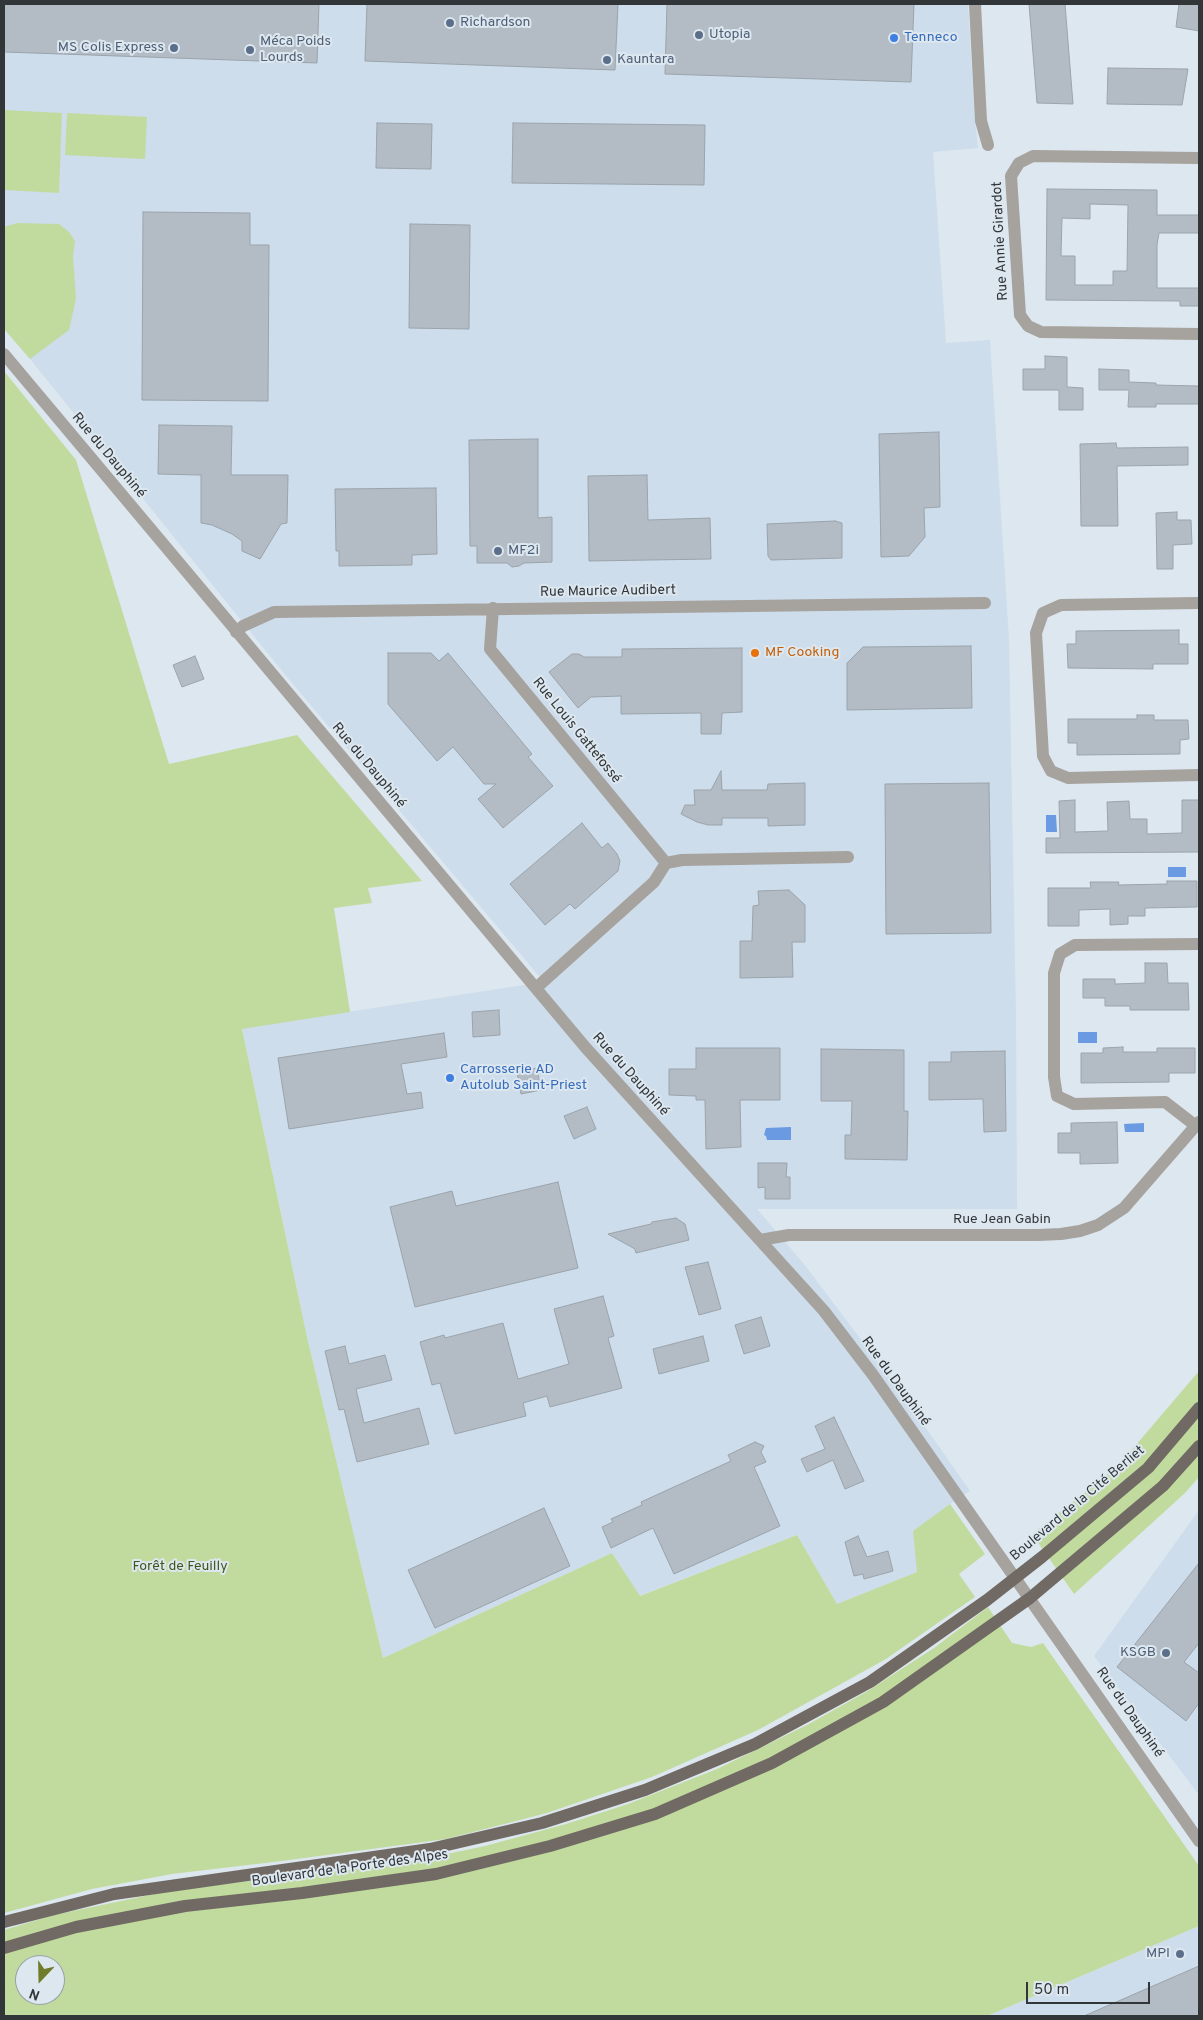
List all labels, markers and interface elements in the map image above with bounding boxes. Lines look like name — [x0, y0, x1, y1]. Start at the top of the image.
place label: Richardson — [460, 15, 530, 31]
marker: Richardson — [444, 17, 456, 29]
place label: Utopia — [709, 27, 750, 43]
marker: Utopia — [693, 29, 705, 41]
place label: Tenneco — [904, 30, 957, 46]
marker: Tenneco — [888, 32, 900, 44]
place label: Méca Poids Lourds — [260, 34, 331, 66]
place label: MS Colis Express — [58, 40, 164, 56]
marker: MS Colis Express — [168, 42, 180, 54]
marker: Méca Poids Lourds — [244, 44, 256, 56]
place label: Kauntara — [617, 52, 674, 68]
marker: Kauntara — [601, 54, 613, 66]
street label: Rue Annie Girardot — [989, 181, 1013, 301]
street label: Rue du Dauphiné — [67, 410, 149, 502]
place label: MF2i — [508, 543, 539, 559]
marker: MF2i — [492, 545, 504, 557]
street label: Rue Maurice Audibert — [540, 582, 676, 602]
place label: MF Cooking — [765, 645, 839, 661]
marker: MF Cooking — [749, 647, 761, 659]
street label: Rue Louis Gattefossé — [528, 675, 624, 787]
street label: Rue du Dauphiné — [327, 720, 409, 812]
street label: Rue du Dauphiné — [588, 1030, 672, 1120]
place label: Carrosserie AD Autolub Saint-Priest — [460, 1062, 587, 1094]
marker: Carrosserie AD Autolub Saint-Priest — [444, 1072, 456, 1084]
street label: Rue Jean Gabin — [953, 1212, 1051, 1228]
street label: Rue du Dauphiné — [857, 1334, 933, 1430]
street label: Boulevard de la Cité Berliet — [1007, 1443, 1149, 1565]
park label: Forêt de Feuilly — [132, 1559, 228, 1575]
place label: KSGB — [1120, 1645, 1156, 1661]
marker: KSGB — [1160, 1647, 1172, 1659]
street label: Rue du Dauphiné — [1092, 1665, 1166, 1761]
street label: Boulevard de la Porte des Alpes — [251, 1847, 449, 1891]
place label: MPI — [1146, 1946, 1170, 1962]
marker: MPI — [1174, 1948, 1186, 1960]
north arrow — [15, 1955, 65, 2005]
scale bar — [1028, 1972, 1152, 2004]
text: 50 m — [1034, 1981, 1069, 2000]
text: N — [27, 1984, 43, 2003]

